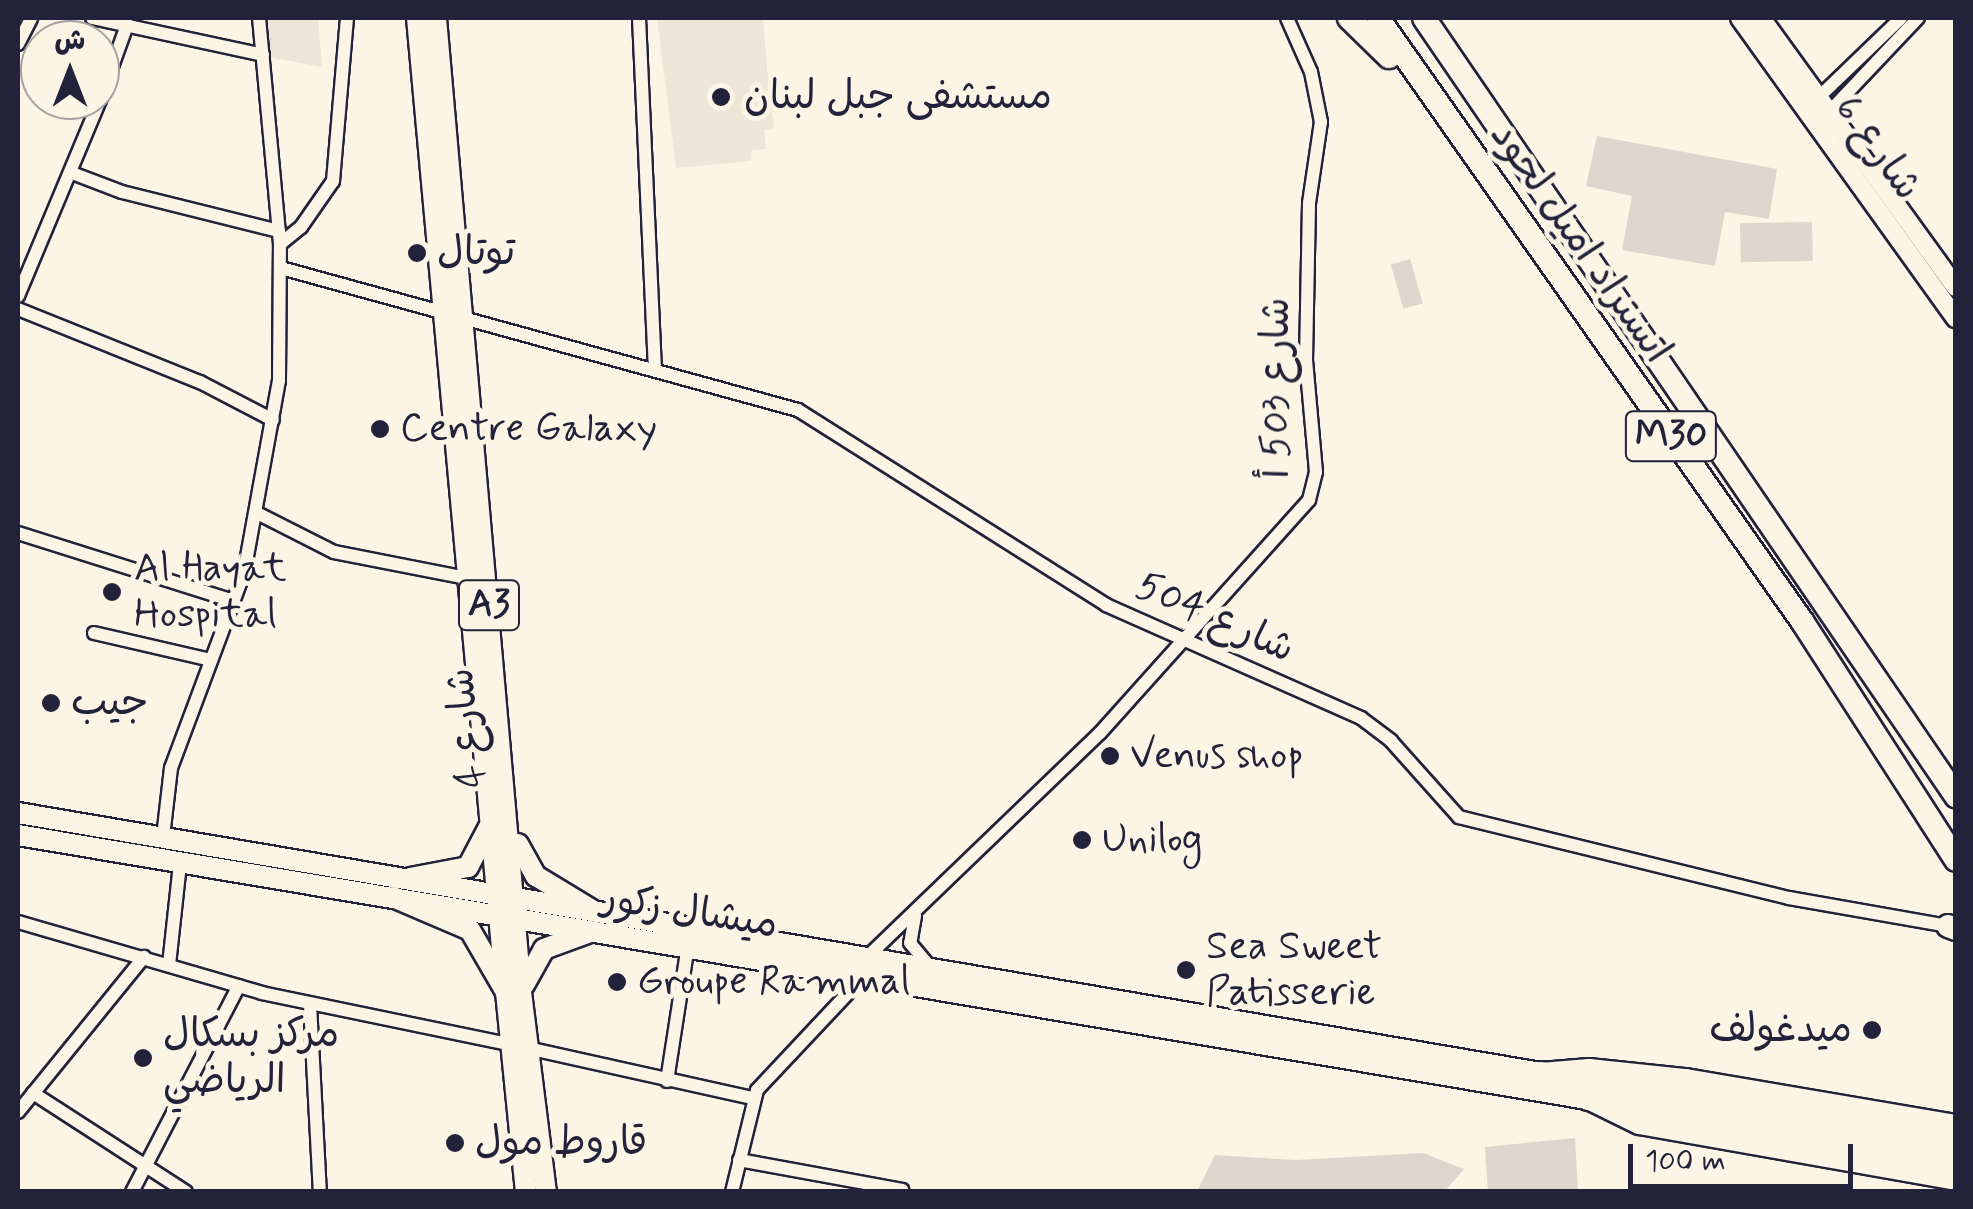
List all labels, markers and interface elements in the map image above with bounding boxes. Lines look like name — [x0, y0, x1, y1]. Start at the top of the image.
north arrow — [20, 20, 120, 120]
text: ش — [55, 23, 85, 60]
place label: مستشفى جبل لبنان — [744, 73, 1052, 121]
marker: مستشفى جبل لبنان — [708, 84, 734, 110]
street label: شارع 6 — [1823, 86, 1931, 210]
street label: اتستراد اميل لحود — [1479, 113, 1681, 373]
place label: توتال — [437, 229, 515, 277]
marker: توتال — [406, 242, 428, 264]
street label: شارع 503 أ — [1253, 297, 1301, 479]
road number: M30 — [1624, 403, 1718, 469]
place label: Centre Galaxy — [400, 405, 650, 453]
marker: Centre Galaxy — [369, 418, 391, 440]
place label: Al Hayat Hospital — [134, 545, 285, 639]
street label: شارع 504 — [1129, 562, 1301, 674]
road number: A3 — [456, 572, 522, 638]
marker: Al Hayat Hospital — [99, 579, 125, 605]
street label: شارع 4 — [437, 666, 497, 790]
place label: جيب — [71, 679, 148, 727]
marker: جيب — [40, 692, 62, 714]
place label: Venus shop — [1130, 732, 1304, 780]
marker: Venus shop — [1099, 745, 1121, 767]
place label: Unilog — [1102, 816, 1202, 864]
marker: Unilog — [1071, 829, 1093, 851]
street label: ميشال زكور — [599, 874, 781, 950]
place label: Sea Sweet Patisserie — [1206, 923, 1383, 1017]
place label: Groupe Rammal — [637, 958, 912, 1006]
marker: Sea Sweet Patisserie — [1175, 959, 1197, 981]
marker: Groupe Rammal — [606, 971, 628, 993]
place label: ميدغولف — [1709, 1006, 1852, 1054]
place label: مركز بسكال الرياضي — [163, 1011, 339, 1105]
marker: ميدغولف — [1861, 1019, 1883, 1041]
marker: مركز بسكال الرياضي — [132, 1047, 154, 1069]
place label: قاروط مول — [475, 1119, 647, 1167]
scale bar — [1633, 1124, 1858, 1186]
marker: قاروط مول — [444, 1132, 466, 1154]
text: 100 m — [1645, 1142, 1726, 1181]

